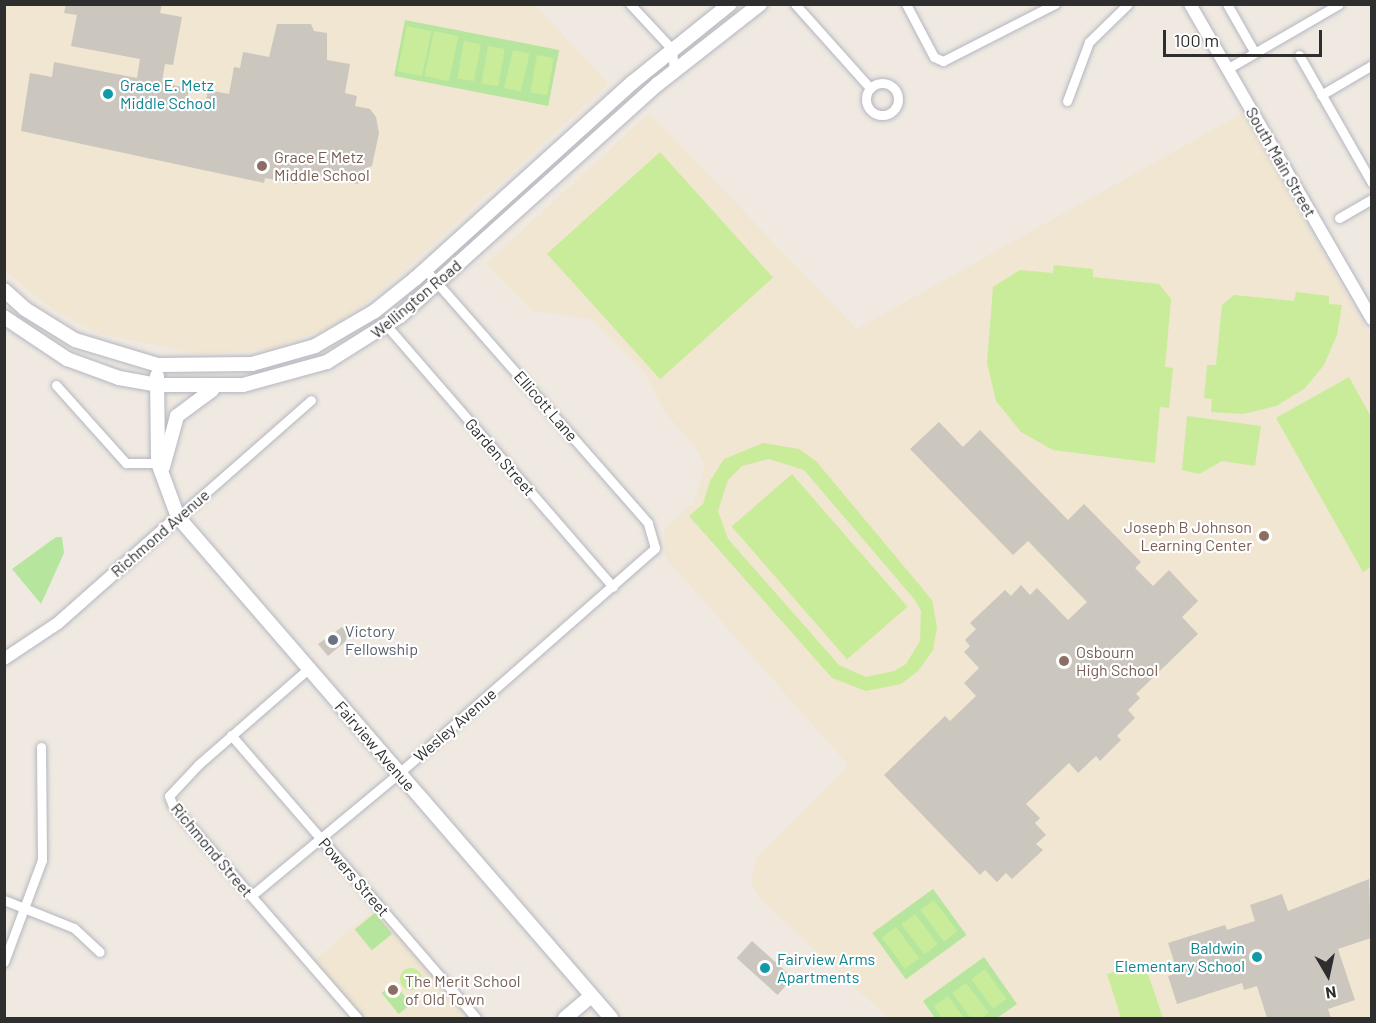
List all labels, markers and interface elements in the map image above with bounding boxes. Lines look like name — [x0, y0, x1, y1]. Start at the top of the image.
scale bar — [1166, 18, 1325, 56]
text: 100 m — [1174, 29, 1219, 51]
place label: Grace E. Metz Middle School — [120, 75, 216, 113]
marker: Grace E. Metz Middle School — [101, 87, 115, 101]
street label: South Main Street — [1242, 104, 1320, 220]
place label: Grace E Metz Middle School — [274, 147, 370, 185]
marker: Grace E Metz Middle School — [255, 159, 269, 173]
street label: Wellington Road — [367, 256, 465, 342]
street label: Ellicott Lane — [510, 367, 582, 445]
street label: Garden Street — [461, 414, 539, 500]
street label: Richmond Avenue — [107, 485, 213, 581]
place label: Joseph B Johnson Learning Center — [1124, 517, 1252, 555]
marker: Joseph B Johnson Learning Center — [1257, 529, 1271, 543]
place label: Victory Fellowship — [345, 621, 418, 659]
marker: Victory Fellowship — [326, 633, 340, 647]
place label: Osbourn High School — [1076, 642, 1158, 680]
marker: Osbourn High School — [1057, 654, 1071, 668]
street label: Wesley Avenue — [410, 684, 500, 766]
street label: Fairview Avenue — [331, 697, 419, 795]
street label: Richmond Street — [167, 799, 257, 901]
street label: Powers Street — [315, 834, 393, 920]
place label: Baldwin Elementary School — [1115, 938, 1245, 976]
north arrow — [1298, 945, 1358, 1005]
place label: Fairview Arms Apartments — [777, 949, 875, 987]
marker: Baldwin Elementary School — [1250, 950, 1264, 964]
marker: Fairview Arms Apartments — [758, 961, 772, 975]
place label: The Merit School of Old Town — [405, 971, 521, 1009]
marker: The Merit School of Old Town — [386, 983, 400, 997]
text: N — [1324, 983, 1338, 1003]

